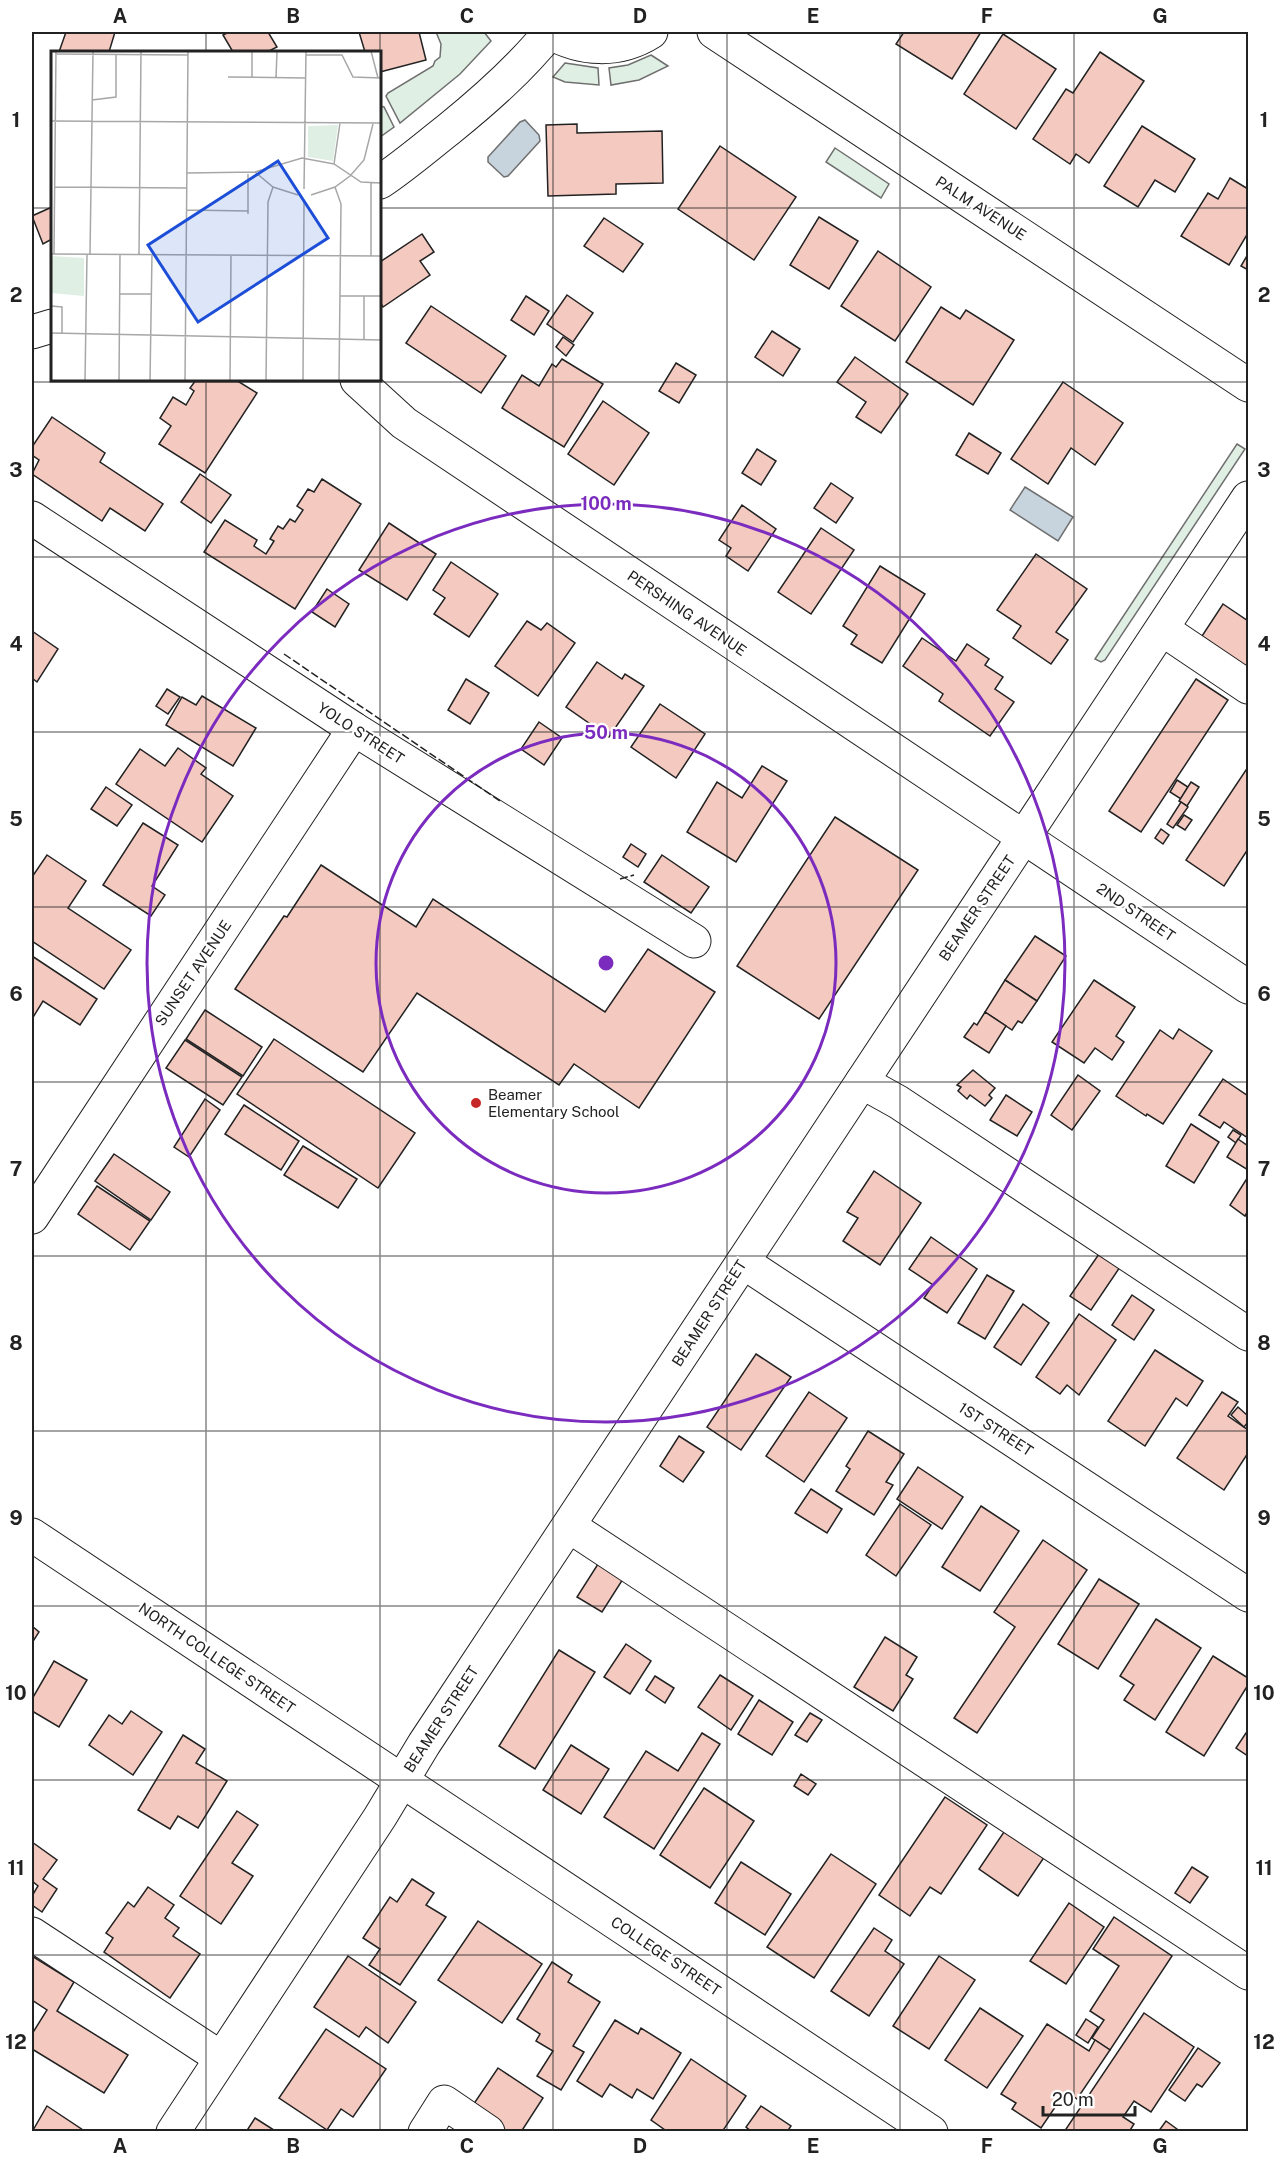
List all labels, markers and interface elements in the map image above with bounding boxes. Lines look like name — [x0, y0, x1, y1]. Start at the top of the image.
text: A — [113, 4, 127, 28]
text: B — [286, 4, 300, 28]
text: C — [460, 4, 474, 28]
text: D — [633, 4, 647, 28]
text: E — [807, 4, 819, 28]
text: F — [981, 4, 993, 28]
text: G — [1152, 4, 1168, 28]
inset map — [51, 51, 381, 381]
text: 1 — [12, 108, 20, 132]
text: 1 — [1260, 108, 1268, 132]
street label: PALM AVENUE — [933, 172, 1029, 244]
text: 2 — [10, 283, 22, 307]
text: 2 — [1258, 283, 1270, 307]
text: 3 — [9, 458, 23, 482]
text: 3 — [1257, 458, 1271, 482]
text: 100 m — [580, 493, 632, 514]
street label: PERSHING AVENUE — [624, 567, 750, 659]
text: 4 — [9, 632, 23, 656]
text: 4 — [1257, 632, 1271, 656]
street label: YOLO STREET — [315, 699, 407, 767]
text: 50 m — [584, 722, 628, 743]
text: 5 — [9, 807, 23, 831]
text: 5 — [1257, 807, 1271, 831]
street label: BEAMER STREET — [935, 852, 1019, 964]
street label: 2ND STREET — [1094, 880, 1179, 945]
street label: SUNSET AVENUE — [151, 917, 235, 1029]
centre of rings — [596, 953, 616, 973]
text: 6 — [9, 982, 23, 1006]
text: 6 — [1257, 982, 1271, 1006]
place label: Beamer Elementary School — [488, 1086, 620, 1120]
marker: Beamer Elementary School — [469, 1096, 483, 1110]
text: 7 — [10, 1157, 22, 1181]
text: 7 — [1258, 1157, 1270, 1181]
street label: BEAMER STREET — [668, 1257, 750, 1369]
text: 8 — [9, 1331, 23, 1355]
text: 8 — [1257, 1331, 1271, 1355]
street label: 1ST STREET — [956, 1399, 1036, 1459]
text: 9 — [9, 1506, 23, 1530]
text: 9 — [1257, 1506, 1271, 1530]
street label: NORTH COLLEGE STREET — [136, 1599, 299, 1717]
street label: BEAMER STREET — [400, 1663, 482, 1775]
text: 10 — [5, 1681, 27, 1705]
text: 10 — [1253, 1681, 1275, 1705]
text: 11 — [7, 1856, 25, 1880]
text: 11 — [1255, 1856, 1273, 1880]
street label: COLLEGE STREET — [608, 1913, 724, 1999]
text: 12 — [5, 2030, 27, 2054]
text: 12 — [1253, 2030, 1275, 2054]
scale bar — [1043, 2079, 1134, 2117]
text: 20 m — [1052, 2089, 1094, 2110]
text: A — [113, 2134, 127, 2158]
text: B — [286, 2134, 300, 2158]
text: C — [460, 2134, 474, 2158]
text: D — [633, 2134, 647, 2158]
text: E — [807, 2134, 819, 2158]
text: F — [981, 2134, 993, 2158]
text: G — [1152, 2134, 1168, 2158]

